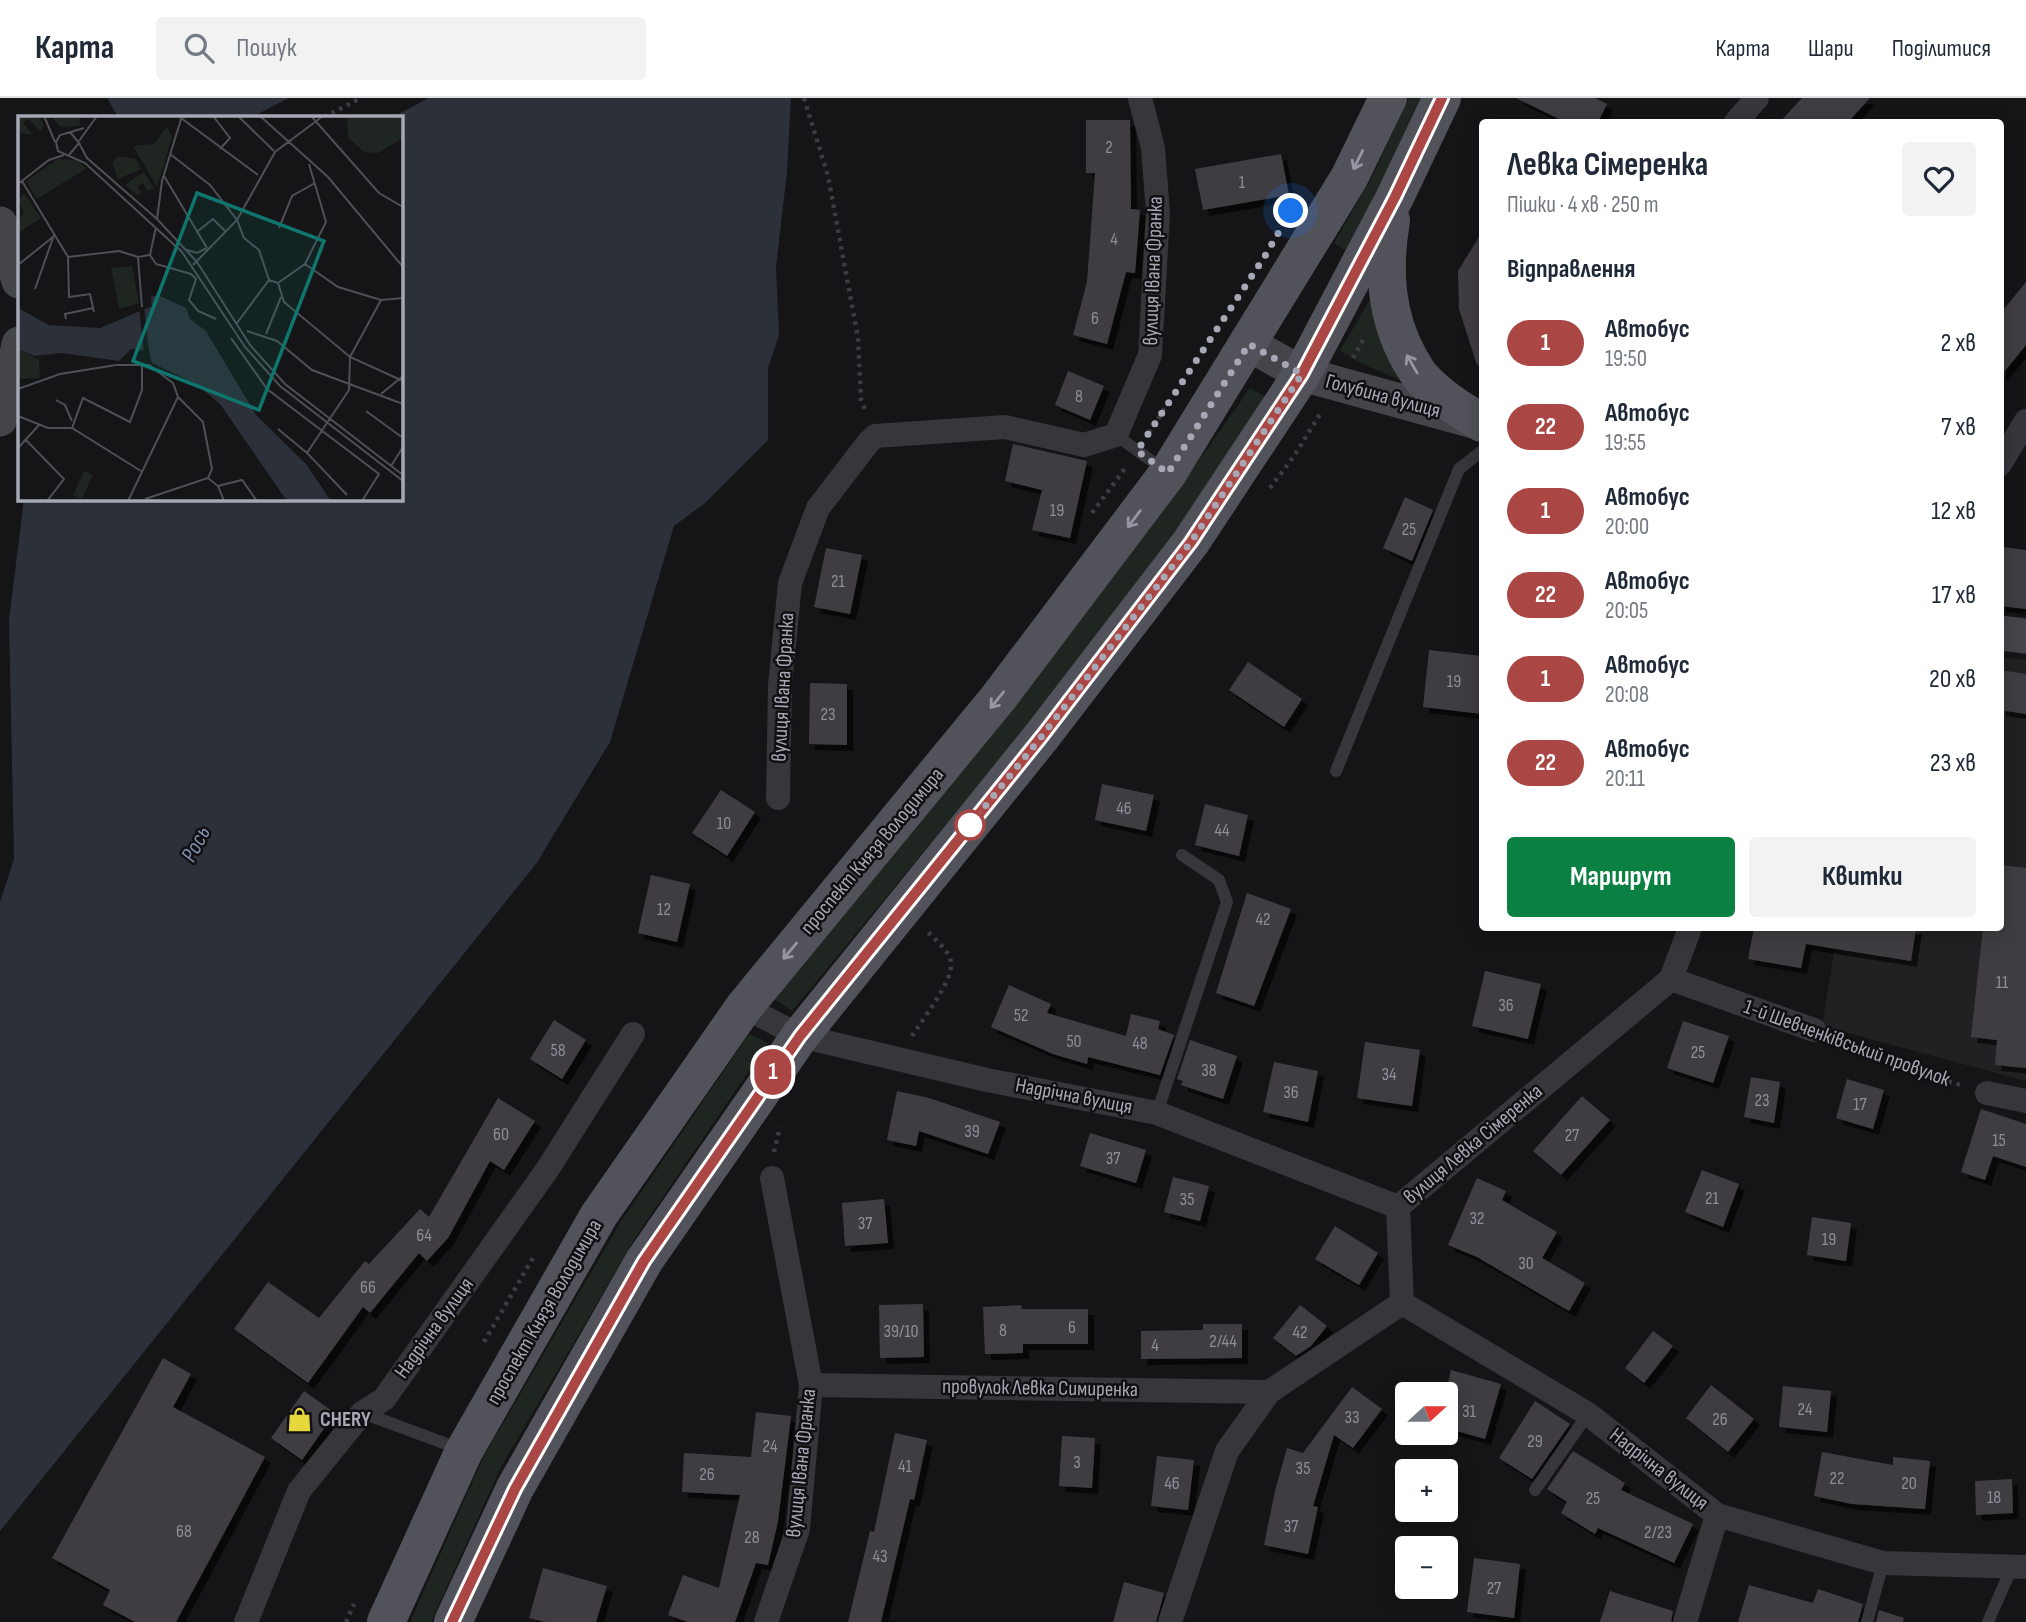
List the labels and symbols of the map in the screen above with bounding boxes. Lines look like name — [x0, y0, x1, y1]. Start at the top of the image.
inset map — [18, 116, 402, 500]
house number: 2 — [1105, 137, 1113, 158]
one-way arrow — [1351, 149, 1365, 170]
house number: 1 — [1239, 172, 1246, 193]
your location — [1273, 193, 1308, 228]
street label: вулиця Івана Франка — [1138, 196, 1168, 346]
house number: 4 — [1110, 229, 1118, 250]
house number: 6 — [1091, 308, 1099, 329]
one-way arrow — [1405, 354, 1419, 374]
street label: Голубина вулиця — [1323, 369, 1443, 423]
house number: 8 — [1075, 386, 1083, 407]
house number: 19 — [1050, 500, 1064, 521]
one-way arrow — [1127, 509, 1142, 528]
house number: 25 — [1402, 519, 1416, 540]
house number: 21 — [831, 571, 846, 592]
street label: вулиця Івана Франка — [767, 612, 799, 762]
house number: 19 — [1447, 671, 1461, 692]
one-way arrow — [989, 690, 1004, 709]
house number: 23 — [821, 704, 836, 725]
street label: проспект Князя Володимира — [795, 763, 949, 939]
house number: 46 — [1116, 798, 1132, 819]
unlabelled marker — [955, 810, 985, 840]
house number: 10 — [717, 813, 731, 834]
house number: 44 — [1214, 820, 1230, 841]
water label: Рось — [175, 821, 217, 867]
house number: 12 — [657, 899, 671, 920]
house number: 42 — [1255, 909, 1271, 930]
one-way arrow — [782, 942, 798, 960]
house number: 11 — [1996, 972, 2009, 993]
street label: 1-й Шевченківський провулок — [1740, 994, 1954, 1092]
house number: 36 — [1498, 995, 1514, 1016]
house number: 52 — [1014, 1005, 1028, 1026]
house number: 50 — [1066, 1031, 1082, 1052]
house number: 48 — [1132, 1033, 1148, 1054]
house number: 58 — [550, 1040, 566, 1061]
house number: 25 — [1691, 1042, 1705, 1063]
line badge: 1 — [750, 1049, 796, 1095]
house number: 38 — [1201, 1060, 1217, 1081]
house number: 34 — [1381, 1064, 1397, 1085]
street label: Надрічна вулиця — [1013, 1072, 1135, 1120]
street label: вулиця Левка Сімеренка — [1399, 1079, 1547, 1209]
house number: 36 — [1283, 1082, 1299, 1103]
house number: 23 — [1755, 1090, 1770, 1111]
house number: 17 — [1853, 1094, 1868, 1115]
house number: 39 — [964, 1121, 980, 1142]
house number: 60 — [493, 1124, 509, 1145]
house number: 27 — [1565, 1125, 1580, 1146]
house number: 15 — [1992, 1130, 2006, 1151]
house number: 37 — [1106, 1148, 1121, 1169]
house number: 21 — [1705, 1188, 1720, 1209]
house number: 35 — [1180, 1189, 1194, 1210]
house number: 32 — [1470, 1208, 1484, 1229]
house number: 37 — [858, 1213, 873, 1234]
street label: проспект Князя Володимира — [481, 1215, 607, 1409]
house number: 64 — [416, 1225, 432, 1246]
house number: 19 — [1822, 1229, 1836, 1250]
house number: 30 — [1518, 1253, 1534, 1274]
street label: Надрічна вулиця — [389, 1273, 479, 1383]
house number: 66 — [360, 1277, 376, 1298]
house number: 6 — [1068, 1317, 1076, 1338]
house number: 8 — [999, 1320, 1007, 1341]
house number: 39/10 — [883, 1321, 919, 1342]
house number: 42 — [1292, 1322, 1308, 1343]
house number: 2/44 — [1209, 1331, 1237, 1352]
house number: 4 — [1151, 1335, 1159, 1356]
street label: провулок Левка Симиренка — [942, 1374, 1138, 1402]
north arrow — [1395, 1382, 1458, 1446]
street label: вулиця Івана Франка — [781, 1387, 821, 1539]
house number: 24 — [1798, 1399, 1813, 1420]
house number: 31 — [1462, 1401, 1477, 1422]
shop icon: CHERY — [286, 1405, 314, 1433]
place label: CHERY — [320, 1407, 371, 1432]
house number: 33 — [1344, 1407, 1360, 1428]
house number: 26 — [1712, 1409, 1728, 1430]
street label: Надрічна вулиця — [1605, 1423, 1713, 1515]
house number: 29 — [1527, 1431, 1543, 1452]
house number: 24 — [763, 1436, 778, 1457]
house number: 3 — [1073, 1452, 1081, 1473]
house number: 41 — [898, 1456, 913, 1477]
house number: 35 — [1296, 1458, 1310, 1479]
house number: 26 — [699, 1464, 715, 1485]
house number: 22 — [1830, 1468, 1844, 1489]
house number: 46 — [1164, 1473, 1180, 1494]
house number: 20 — [1901, 1473, 1917, 1494]
house number: 18 — [1987, 1487, 2001, 1508]
house number: 25 — [1586, 1488, 1600, 1509]
house number: 37 — [1284, 1516, 1299, 1537]
house number: 68 — [176, 1521, 192, 1542]
house number: 2/23 — [1644, 1522, 1672, 1543]
house number: 28 — [744, 1527, 760, 1548]
house number: 43 — [872, 1546, 888, 1567]
house number: 27 — [1487, 1578, 1502, 1599]

